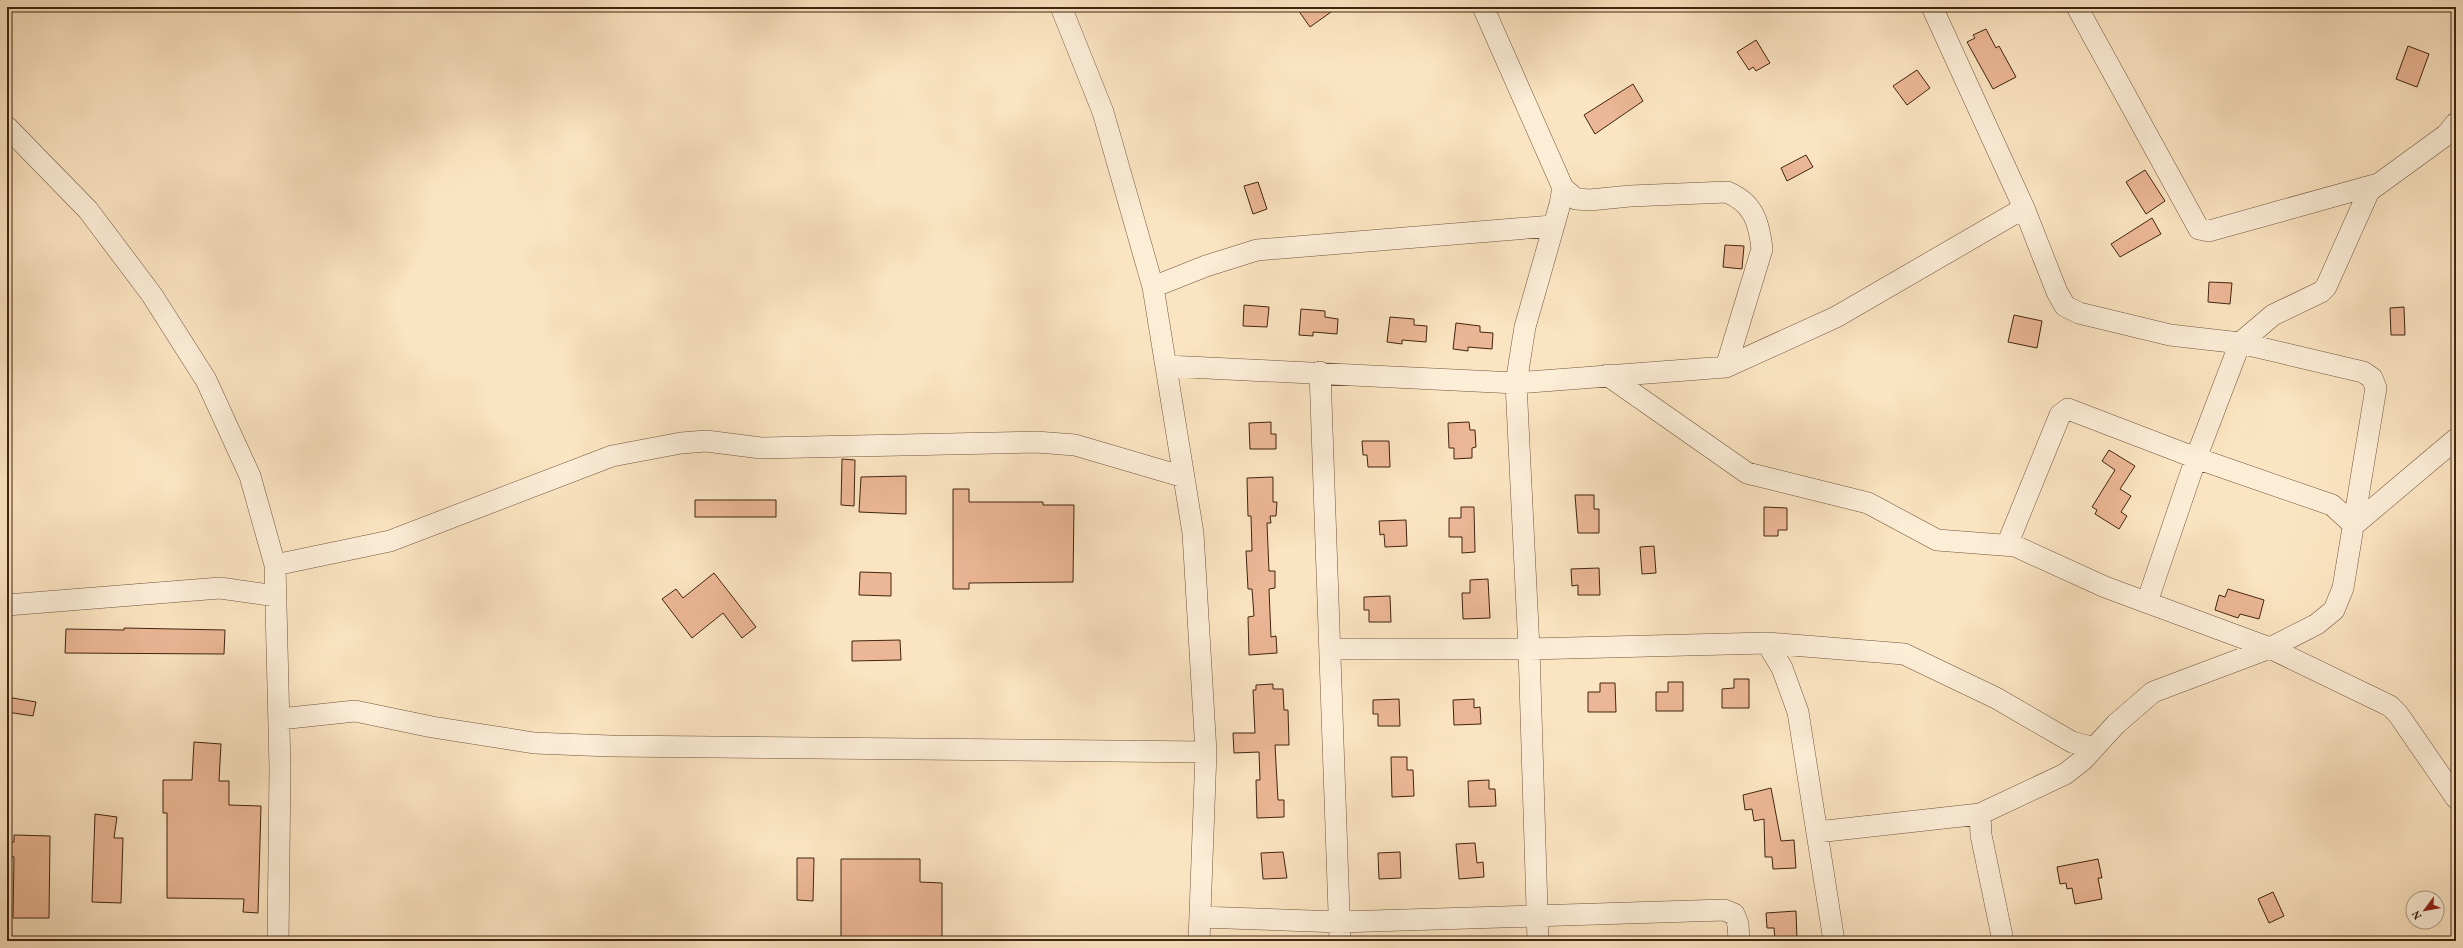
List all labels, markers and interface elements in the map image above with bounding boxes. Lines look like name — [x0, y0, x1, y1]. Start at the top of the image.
north arrow — [2405, 890, 2445, 930]
text: N — [2409, 907, 2426, 922]

